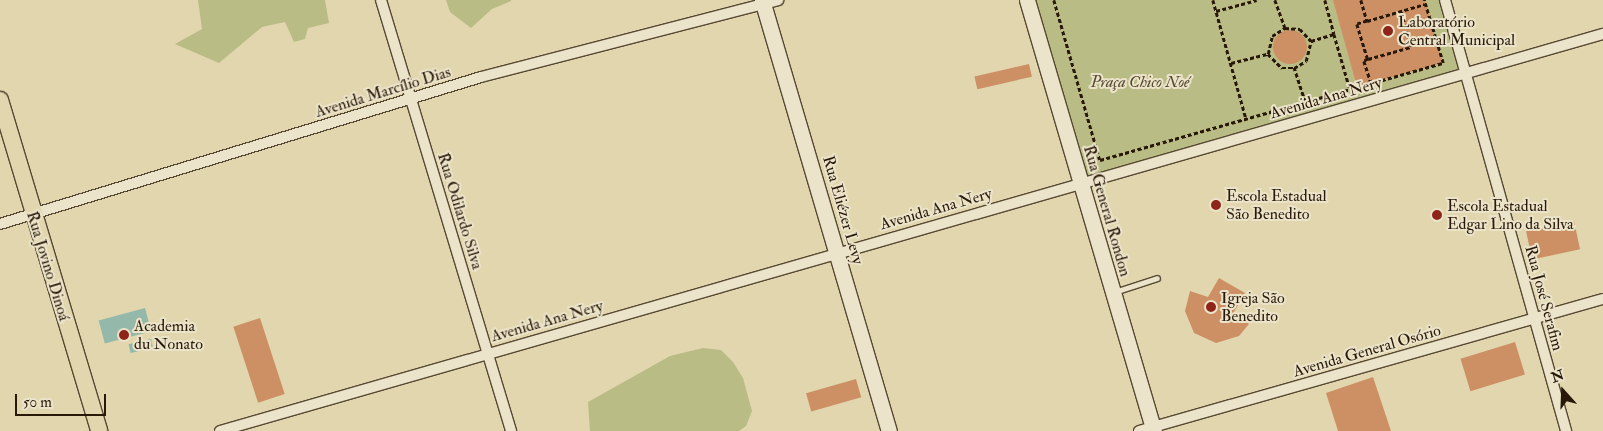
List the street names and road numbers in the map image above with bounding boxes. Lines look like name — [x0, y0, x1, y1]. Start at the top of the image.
street label: Avenida Marcílio Dias — [313, 62, 453, 122]
street label: Avenida Ana Nery — [1268, 73, 1384, 123]
street label: Rua General Rondon — [1079, 143, 1135, 279]
street label: Rua Odilardo Silva — [433, 150, 487, 272]
street label: Rua Eliézer Levy — [818, 154, 868, 266]
street label: Avenida Ana Nery — [878, 184, 994, 234]
street label: Rua Jovino Dinoá — [22, 209, 74, 323]
street label: Rua José Serafim — [1521, 243, 1567, 353]
street label: Avenida Ana Nery — [489, 296, 605, 346]
street label: Avenida General Osório — [1291, 321, 1443, 381]

